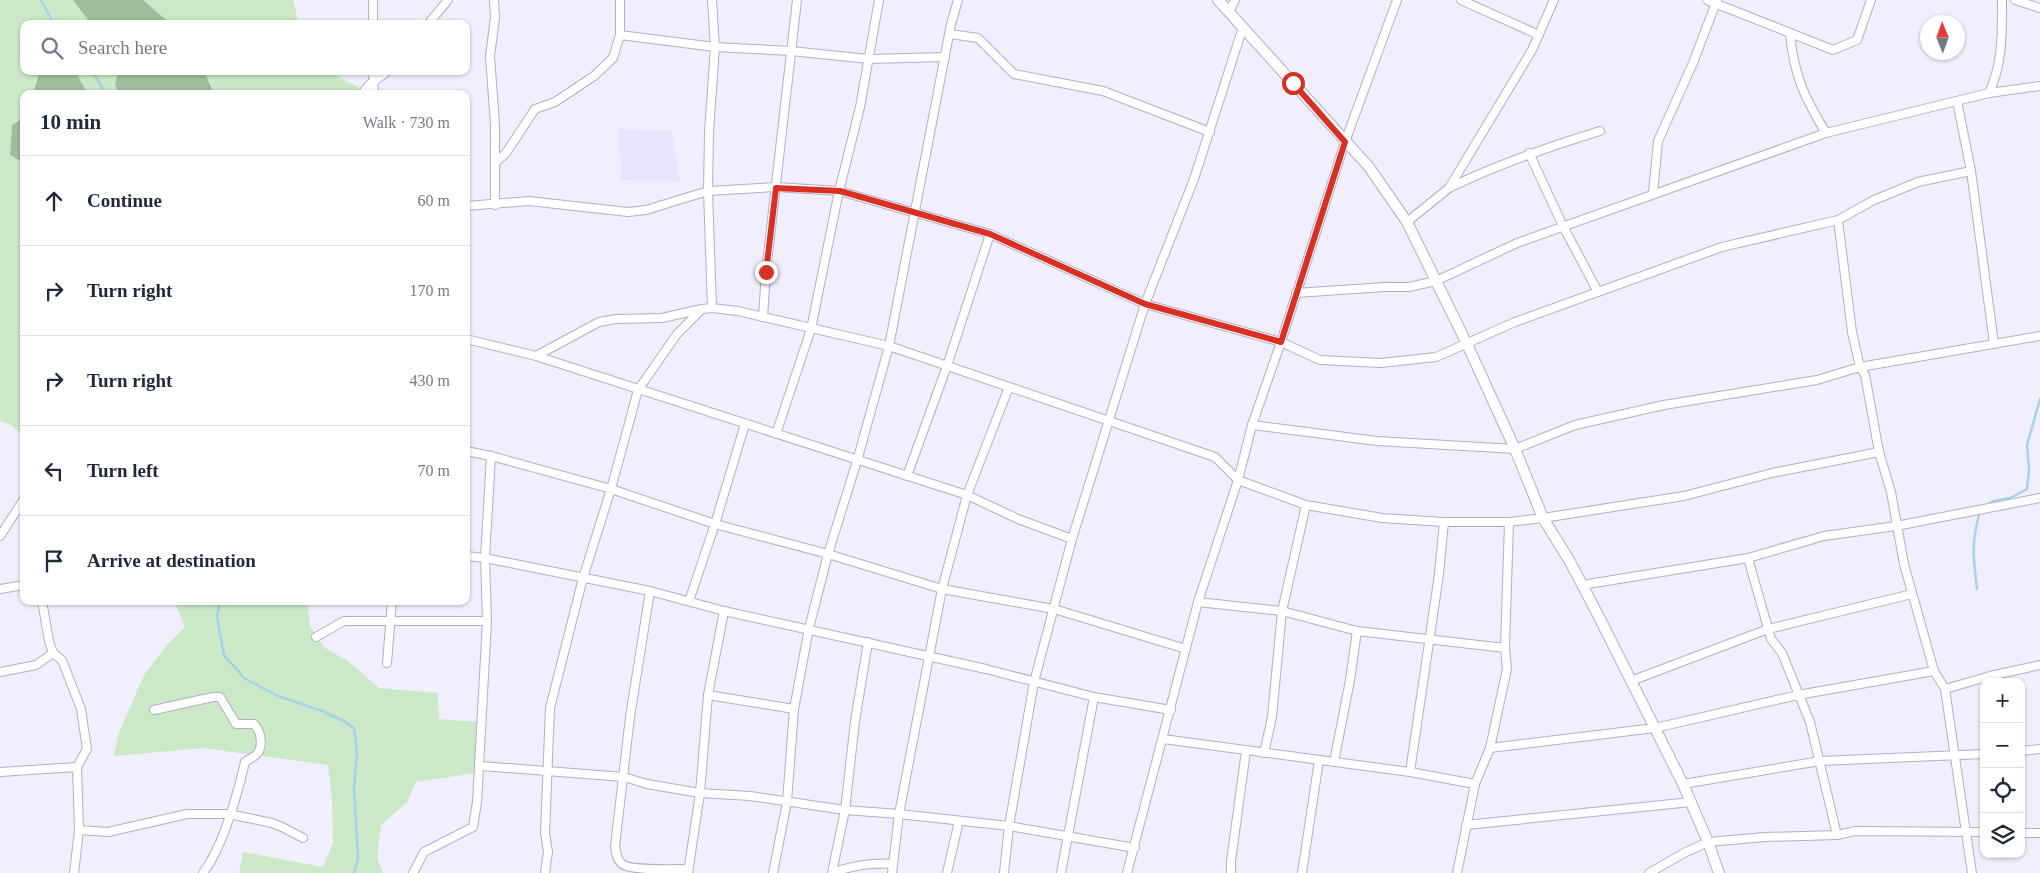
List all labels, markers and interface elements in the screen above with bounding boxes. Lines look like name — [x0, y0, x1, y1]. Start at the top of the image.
north arrow — [1920, 15, 1965, 60]
search box — [20, 20, 470, 75]
icon: search — [38, 34, 66, 62]
text: Search here — [78, 37, 167, 58]
route start — [1282, 72, 1305, 95]
text: 10 min — [40, 110, 101, 134]
text: Walk · 730 m — [363, 114, 450, 131]
icon: ahead — [40, 187, 68, 215]
text: Continue — [87, 190, 162, 211]
text: 60 m — [418, 192, 450, 209]
route end — [755, 261, 778, 284]
icon: right — [40, 277, 68, 305]
text: Turn right — [87, 280, 172, 301]
text: 170 m — [410, 282, 450, 299]
icon: right — [40, 367, 68, 395]
text: Turn right — [87, 370, 172, 391]
text: 430 m — [410, 372, 450, 389]
icon: left — [40, 457, 68, 485]
text: Turn left — [87, 460, 159, 481]
text: 70 m — [418, 462, 450, 479]
icon: arrive — [40, 547, 68, 575]
text: Arrive at destination — [87, 550, 256, 571]
map controls — [1980, 678, 2025, 858]
button: + — [1980, 678, 2025, 723]
button: − — [1980, 723, 2025, 768]
button: locate — [1980, 768, 2025, 813]
button: layers — [1980, 813, 2025, 858]

